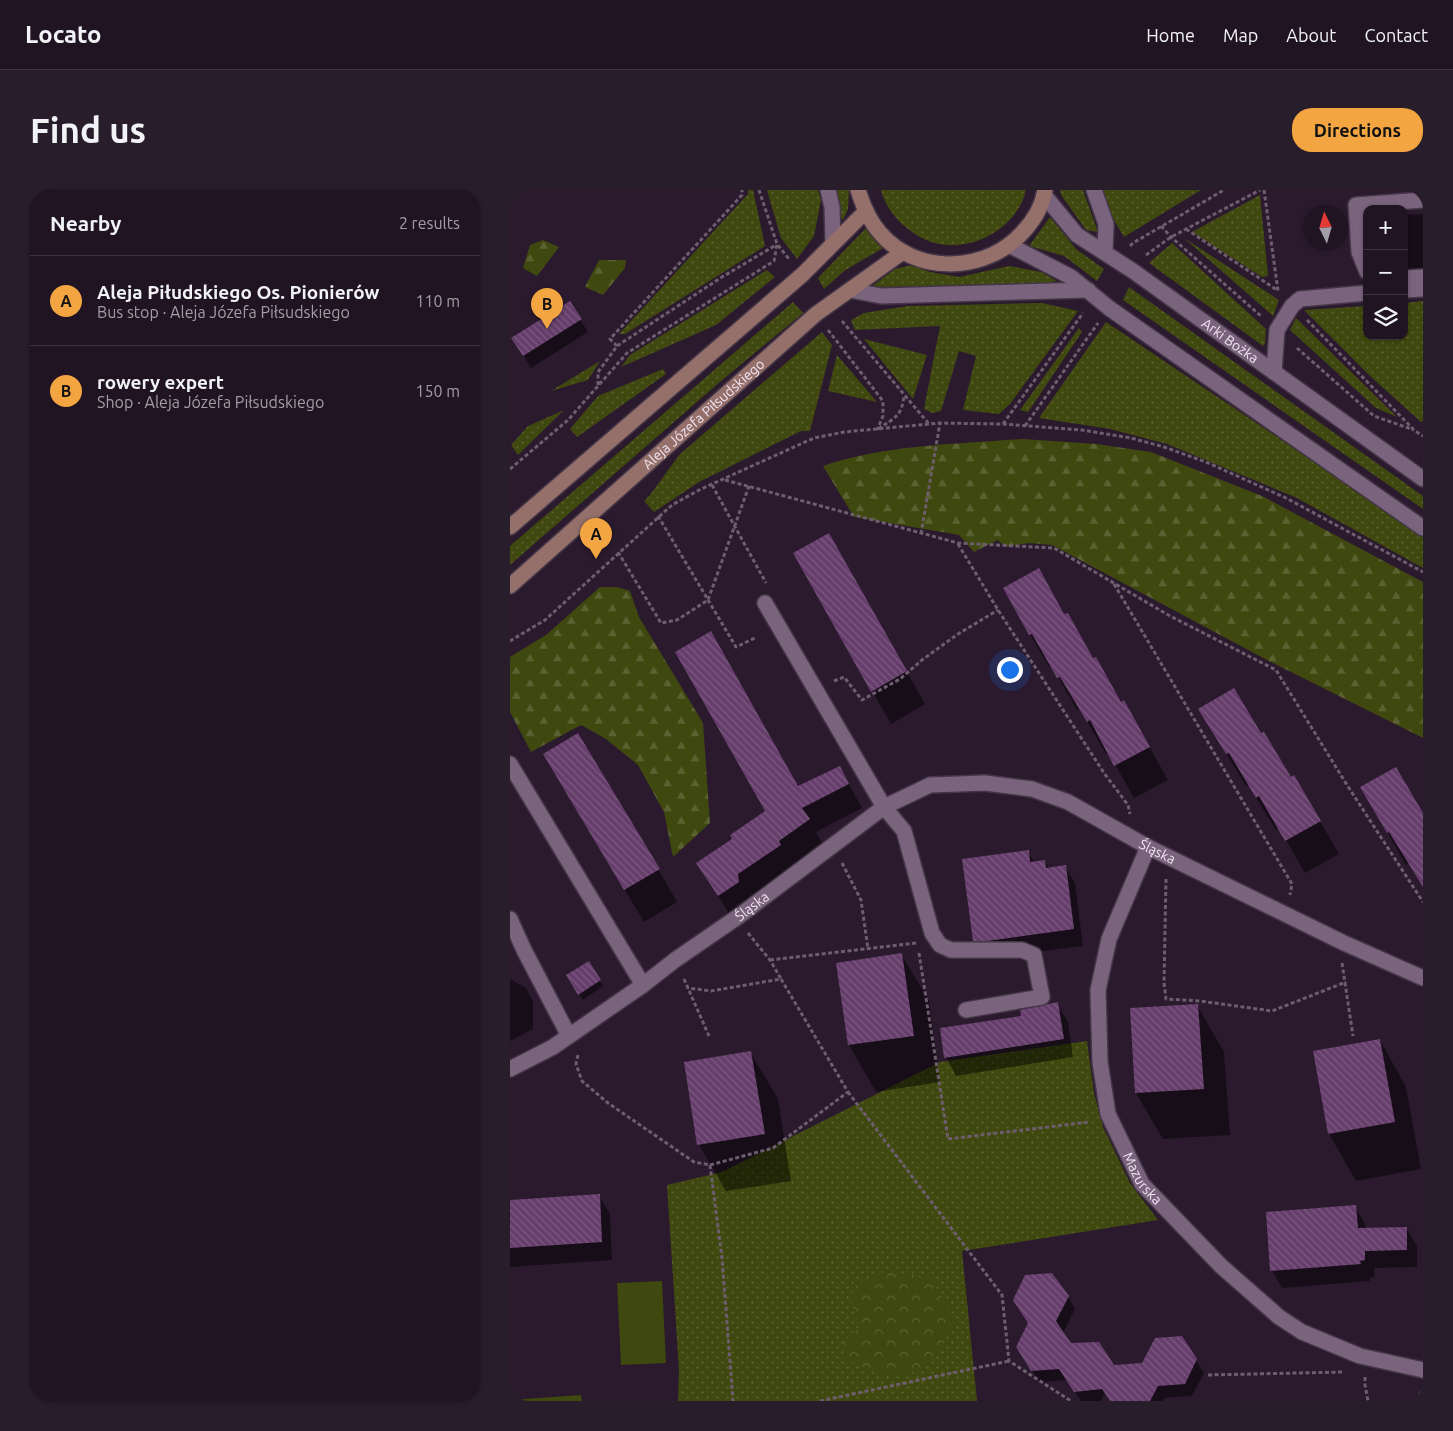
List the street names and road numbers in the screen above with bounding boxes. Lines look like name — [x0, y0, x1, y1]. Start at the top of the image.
street label: Arki Bożka — [1199, 315, 1262, 366]
street label: Aleja Józefa Piłsudskiego — [639, 356, 768, 472]
street label: Śląska — [1136, 835, 1178, 867]
street label: Śląska — [731, 888, 772, 924]
street label: Mazurska — [1120, 1150, 1165, 1208]

